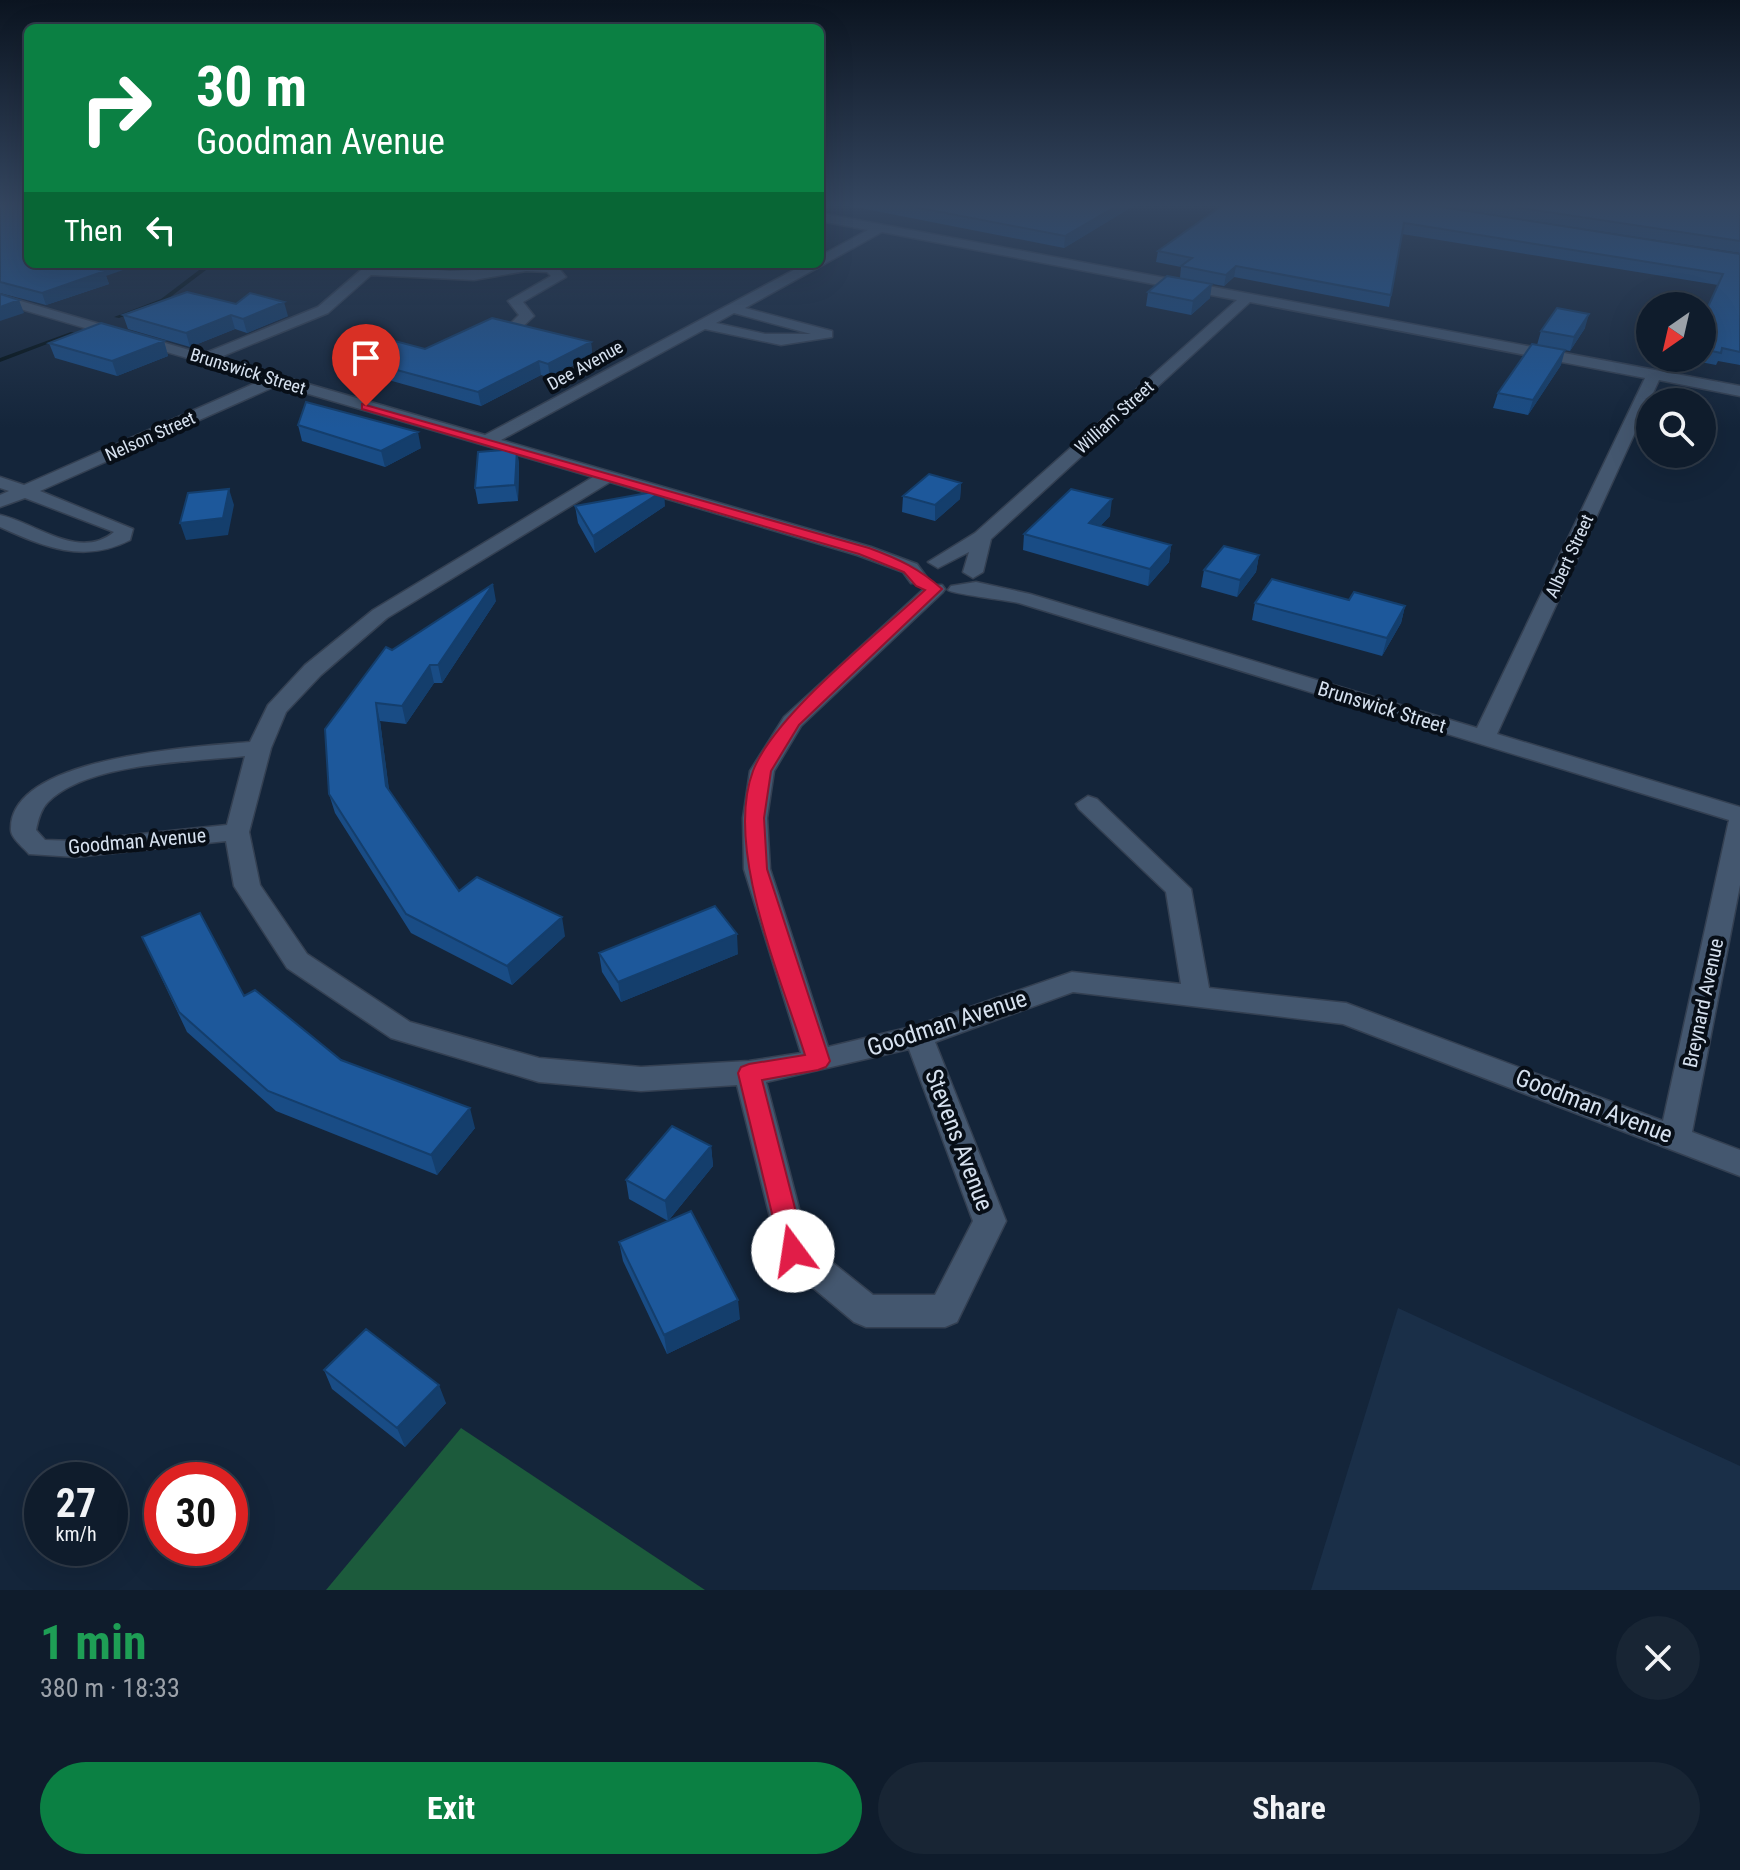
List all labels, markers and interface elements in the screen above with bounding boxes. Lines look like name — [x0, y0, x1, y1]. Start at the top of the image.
text: 30 m — [196, 54, 307, 120]
icon: right — [64, 56, 168, 160]
text: Goodman Avenue — [196, 121, 445, 163]
icon: left — [139, 208, 183, 252]
text: Then — [64, 213, 123, 248]
north arrow — [1636, 292, 1716, 372]
map controls — [1636, 292, 1716, 468]
pin — [332, 324, 400, 406]
icon: arrive — [344, 336, 388, 380]
street label: Dee Avenue — [544, 336, 626, 394]
street label: Brunswick Street — [188, 343, 308, 399]
street label: William Street — [1070, 376, 1158, 458]
button: search — [1636, 388, 1716, 468]
street label: Nelson Street — [102, 407, 198, 465]
street label: Albert Street — [1541, 511, 1597, 601]
street label: Brunswick Street — [1315, 676, 1449, 738]
street label: Goodman Avenue — [67, 823, 207, 859]
street label: Breynard Avenue — [1678, 936, 1728, 1070]
street label: Goodman Avenue — [864, 984, 1030, 1062]
street label: Goodman Avenue — [1512, 1063, 1676, 1149]
street label: Stevens Avenue — [919, 1065, 999, 1215]
position arrow — [751, 1209, 835, 1293]
speed limit sign: 30 — [144, 1462, 248, 1566]
text: 27 — [56, 1480, 96, 1527]
text: km/h — [55, 1522, 97, 1546]
text: 1 min — [40, 1614, 147, 1671]
button: close — [1616, 1616, 1700, 1700]
text: 380 m · 18:33 — [40, 1673, 180, 1703]
button: Exit — [40, 1762, 862, 1854]
button: Share — [878, 1762, 1700, 1854]

